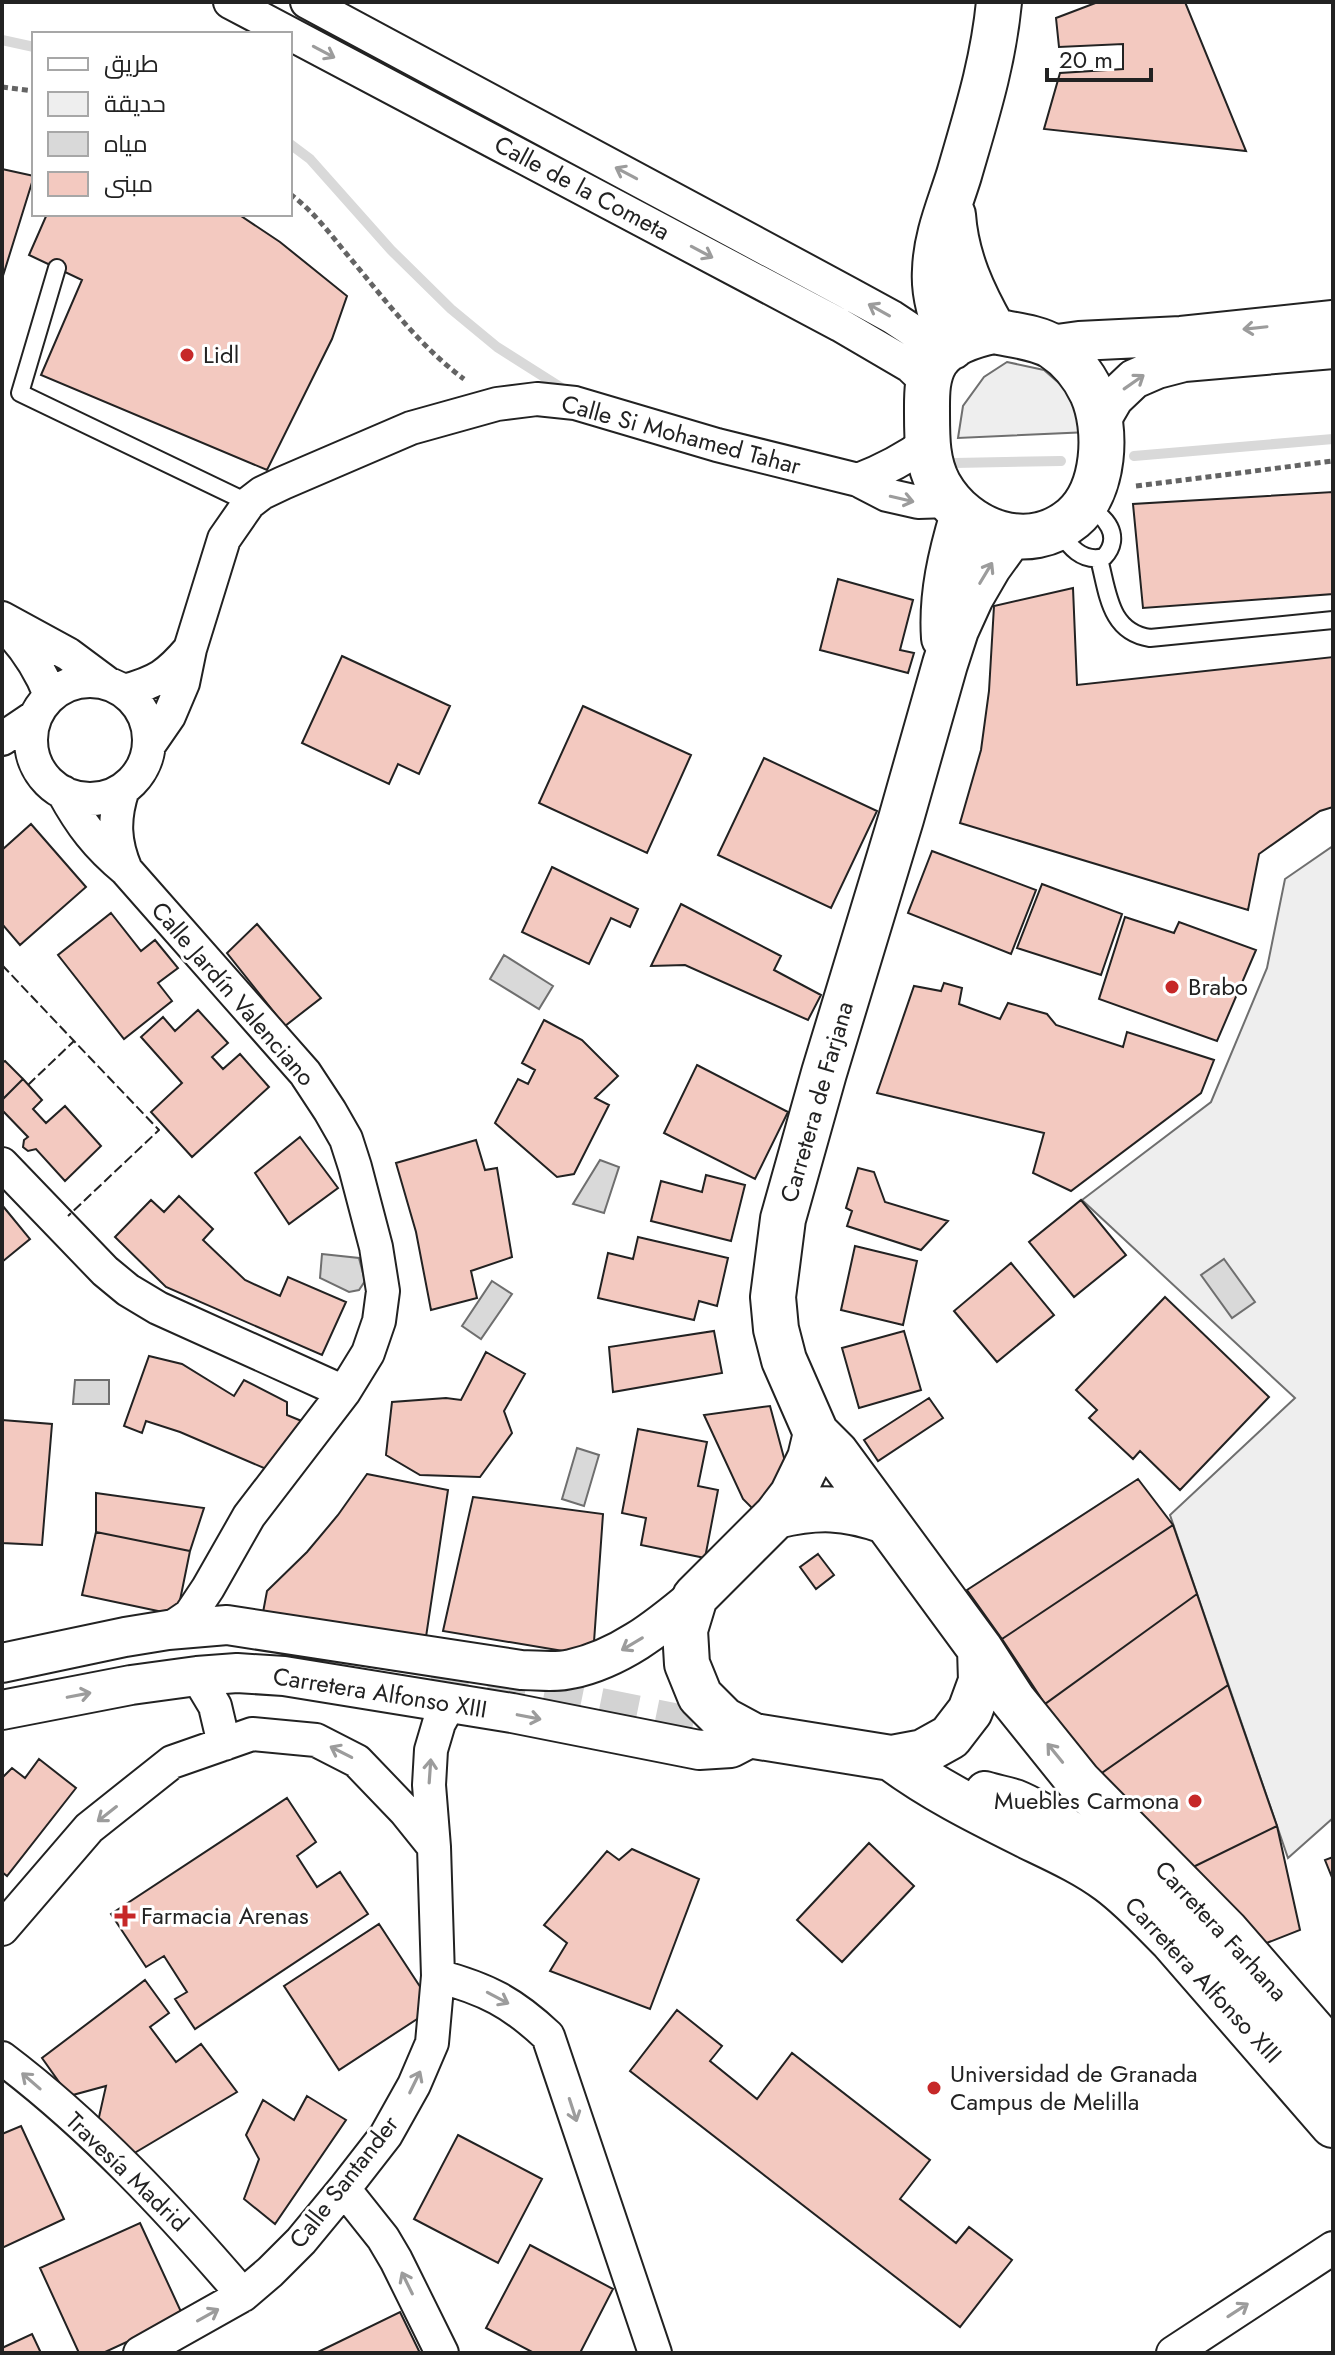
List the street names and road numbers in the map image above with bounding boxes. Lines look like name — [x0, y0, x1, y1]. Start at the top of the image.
street label: Calle de la Cometa — [488, 127, 676, 249]
street label: Calle Si Mohamed Tahar — [558, 386, 805, 484]
street label: Calle Jardín Valenciano — [143, 894, 323, 1094]
street label: Carretera de Farjana — [771, 997, 862, 1206]
street label: Carretera Alfonso XIII — [270, 1658, 490, 1727]
street label: Carretera Farhana — [1147, 1853, 1296, 2009]
street label: Carretera Alfonso XIII — [1117, 1889, 1290, 2071]
street label: Travesía Madrid — [58, 2104, 197, 2239]
street label: Calle Santander — [281, 2107, 407, 2256]

